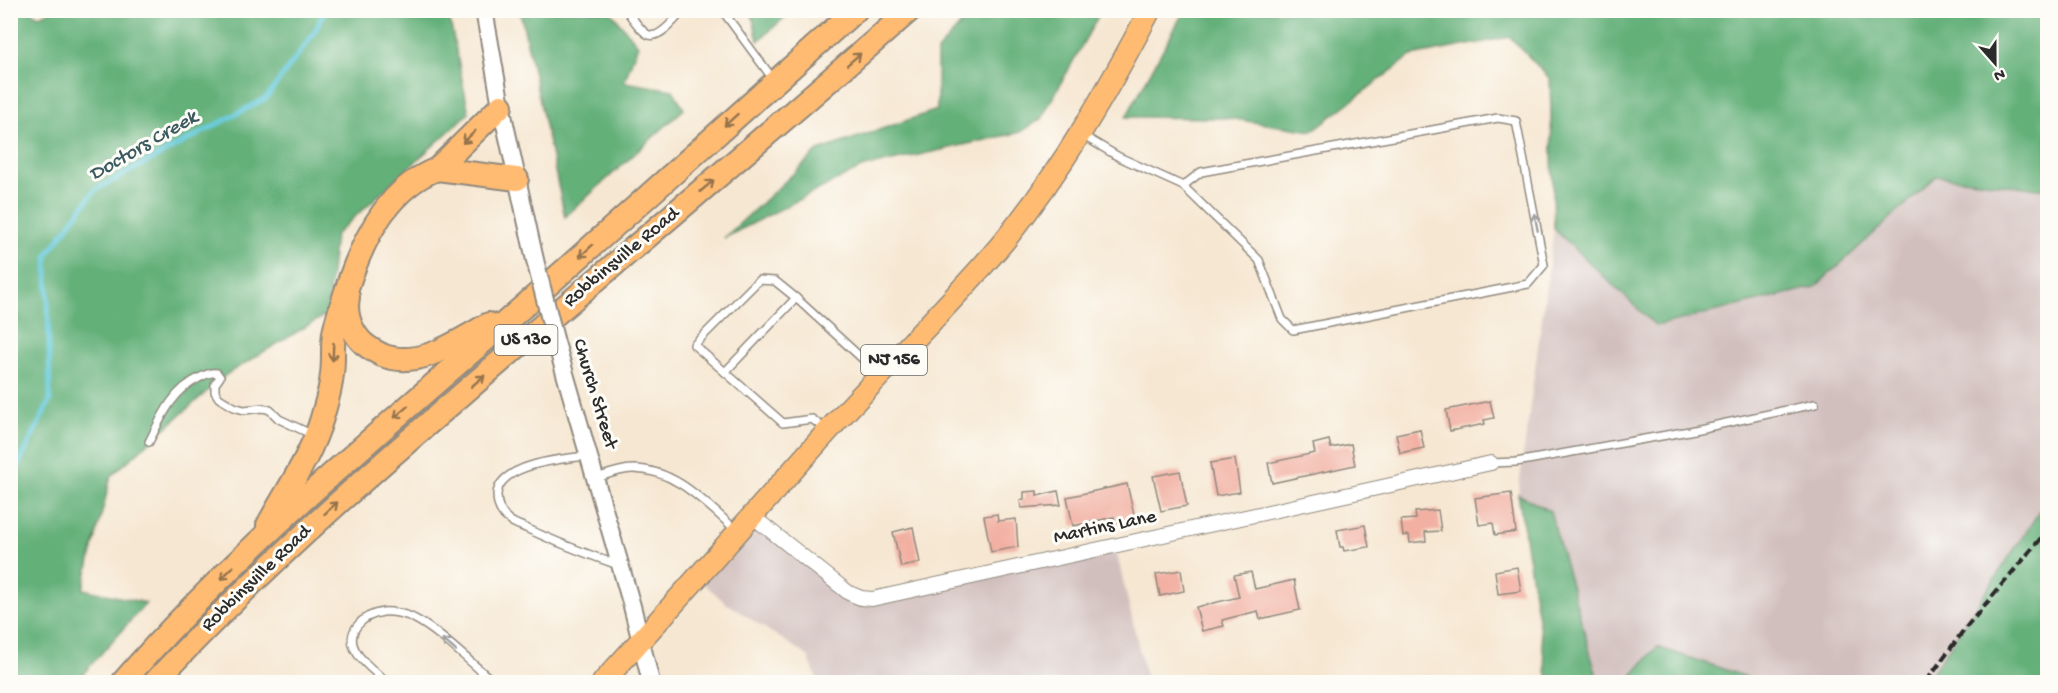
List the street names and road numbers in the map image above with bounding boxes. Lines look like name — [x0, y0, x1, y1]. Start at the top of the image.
street label: Robbinsville Road — [559, 201, 686, 313]
road number: US 130 — [494, 325, 558, 355]
street label: Church Street — [566, 336, 622, 453]
road number: NJ 156 — [861, 345, 927, 375]
street label: Martins Lane — [1052, 506, 1159, 550]
street label: Robbinsville Road — [197, 519, 318, 637]

